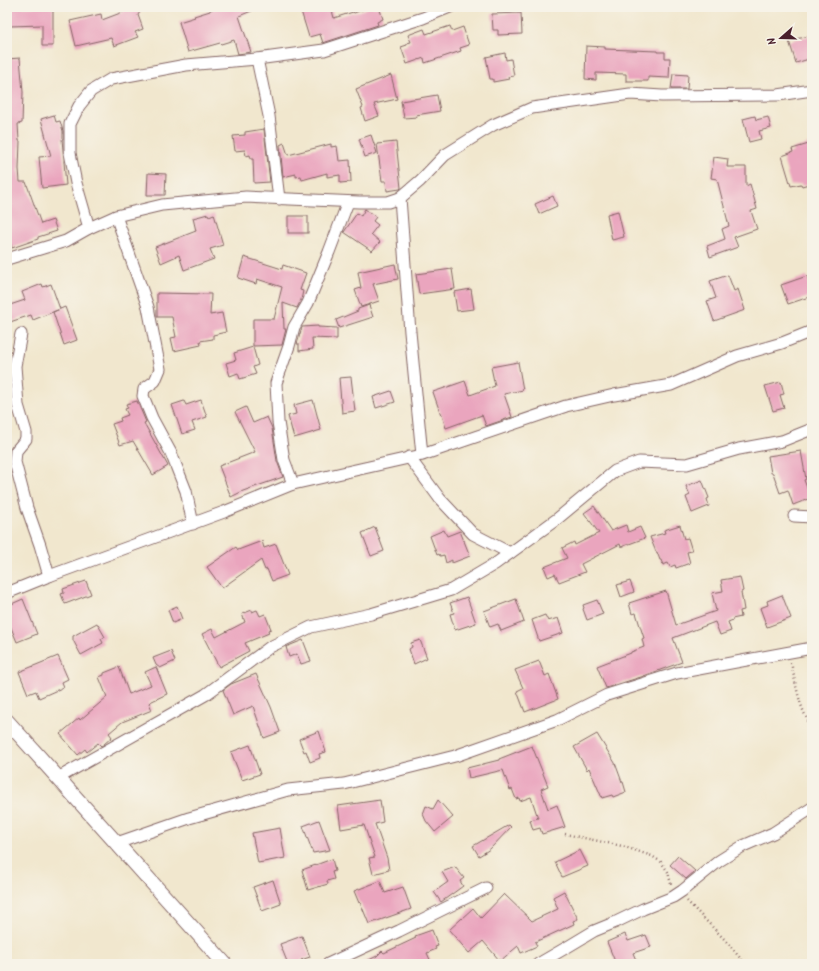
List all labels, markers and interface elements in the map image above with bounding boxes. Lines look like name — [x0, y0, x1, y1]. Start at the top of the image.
north arrow — [761, 18, 801, 58]
text: N — [763, 35, 782, 47]

